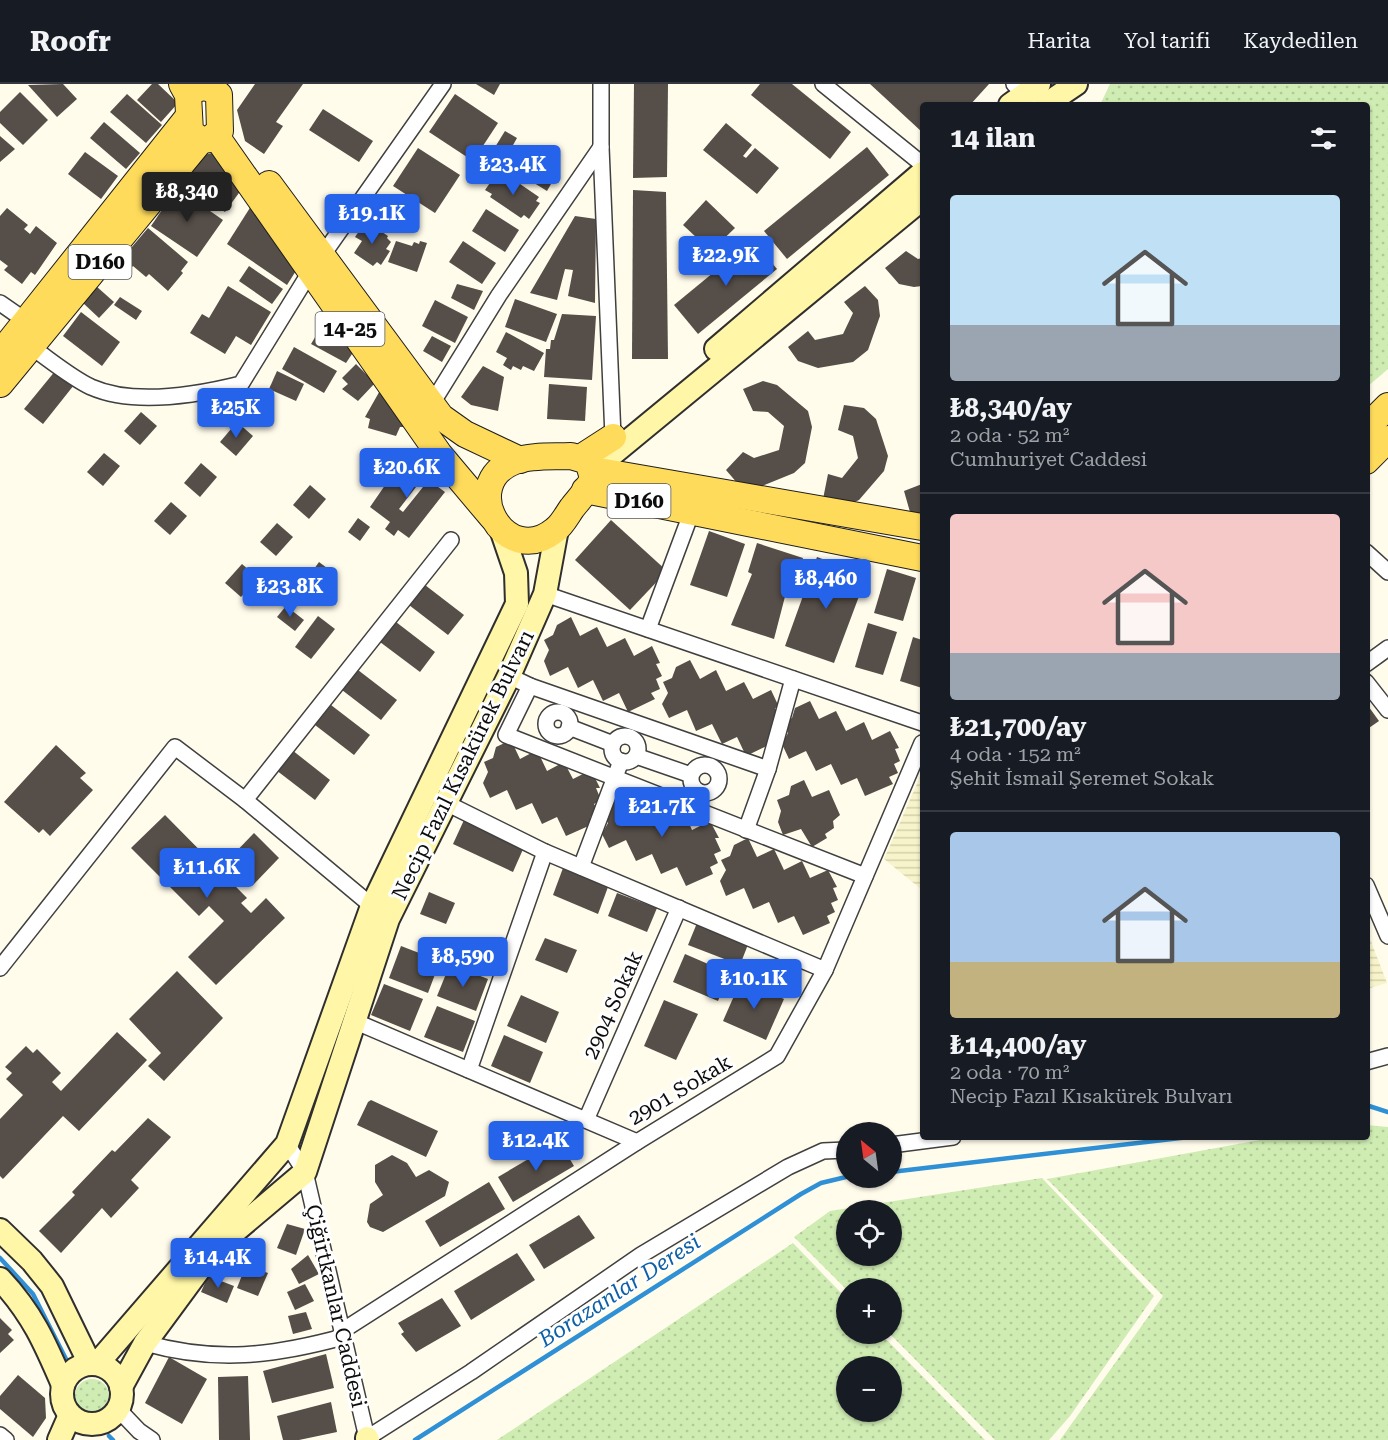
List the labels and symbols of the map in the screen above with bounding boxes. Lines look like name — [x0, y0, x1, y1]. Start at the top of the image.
pin: ₺23.4K — [464, 145, 562, 196]
pin: ₺8,340 — [138, 172, 236, 223]
pin: ₺19.1K — [323, 194, 421, 245]
pin: ₺22.9K — [677, 236, 775, 287]
road number: D160 — [68, 245, 132, 279]
road number: 14-25 — [316, 312, 385, 346]
pin: ₺25K — [200, 388, 272, 439]
pin: ₺20.6K — [358, 448, 456, 499]
road number: D160 — [608, 484, 670, 518]
pin: ₺8,460 — [777, 559, 875, 610]
pin: ₺23.8K — [241, 567, 339, 618]
street label: Necip Fazıl Kısakürek Bulvarı — [387, 626, 539, 904]
pin: ₺21.7K — [613, 787, 711, 838]
pin: ₺11.6K — [158, 848, 256, 899]
pin: ₺8,590 — [414, 937, 512, 988]
street label: 2904 Sokak — [578, 947, 648, 1063]
pin: ₺10.1K — [705, 959, 803, 1010]
street label: 2901 Sokak — [624, 1050, 736, 1130]
pin: ₺12.4K — [487, 1121, 585, 1172]
north arrow — [836, 1122, 902, 1188]
street label: Çiğirtkanlar Caddesi — [301, 1202, 371, 1410]
water label: Borazanlar Deresi — [533, 1229, 705, 1352]
pin: ₺14.4K — [169, 1238, 267, 1289]

